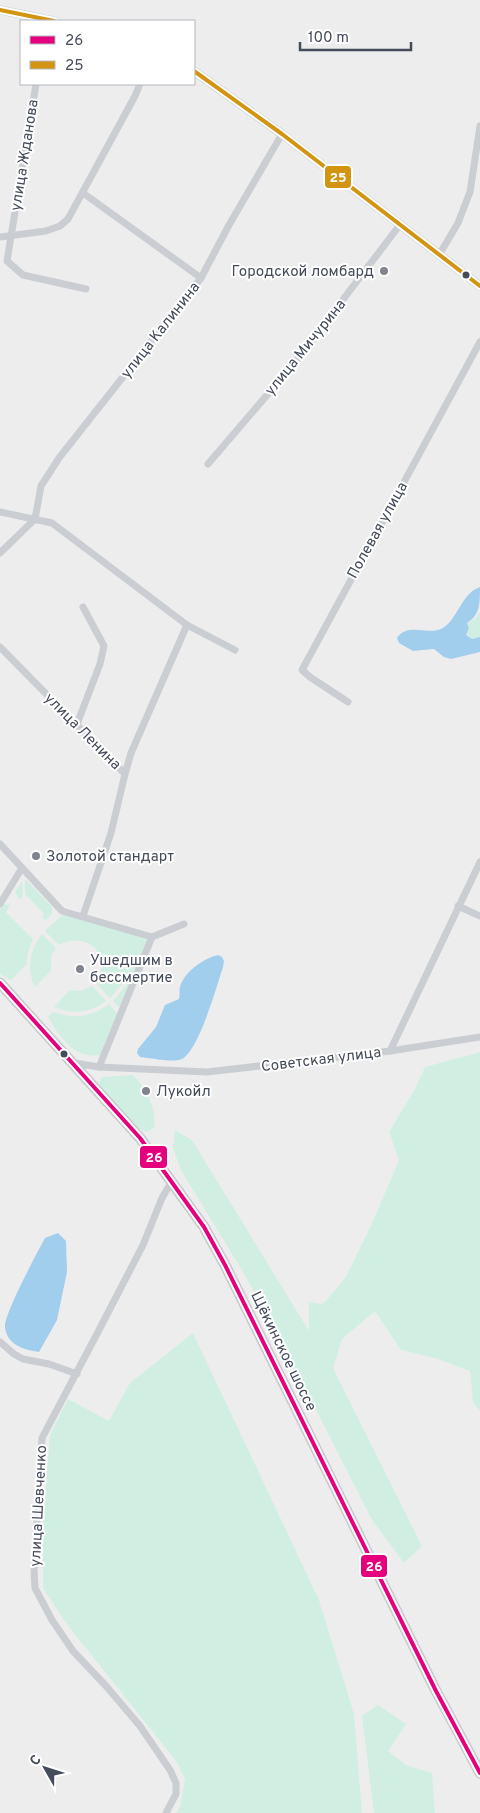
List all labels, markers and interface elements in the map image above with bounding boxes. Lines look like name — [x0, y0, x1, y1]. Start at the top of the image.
legend — [20, 20, 195, 85]
scale bar — [300, 20, 411, 52]
text: 100 m — [308, 29, 349, 48]
text: 26 — [65, 32, 83, 51]
text: 25 — [65, 57, 84, 76]
street label: улица Жданова — [7, 98, 44, 212]
line badge: 25 — [324, 165, 352, 189]
text: 25 — [329, 170, 347, 187]
place label: Городской ломбард — [232, 263, 374, 282]
marker: Городской ломбард — [378, 265, 390, 277]
unlabelled marker — [461, 270, 471, 280]
street label: улица Калинина — [118, 279, 205, 383]
street label: улица Мичурина — [261, 296, 351, 400]
street label: Полевая улица — [344, 479, 413, 582]
street label: улица Ленина — [39, 690, 124, 775]
place label: Золотой стандарт — [46, 848, 174, 867]
marker: Золотой стандарт — [30, 850, 42, 862]
place label: Ушедшим в бессмертие — [90, 952, 173, 988]
marker: Ушедшим в бессмертие — [74, 963, 86, 975]
street label: Советская улица — [260, 1044, 382, 1077]
unlabelled marker — [59, 1049, 69, 1059]
place label: Лукойл — [156, 1083, 211, 1102]
marker: Лукойл — [140, 1085, 152, 1097]
line badge: 26 — [139, 1145, 168, 1169]
text: 26 — [145, 1150, 163, 1167]
street label: Щёкинское шоссе — [245, 1289, 320, 1415]
street label: улица Шевченко — [27, 1445, 52, 1567]
line badge: 26 — [360, 1554, 388, 1578]
text: 26 — [365, 1559, 383, 1576]
north arrow — [20, 1743, 70, 1793]
text: С — [27, 1752, 46, 1770]

